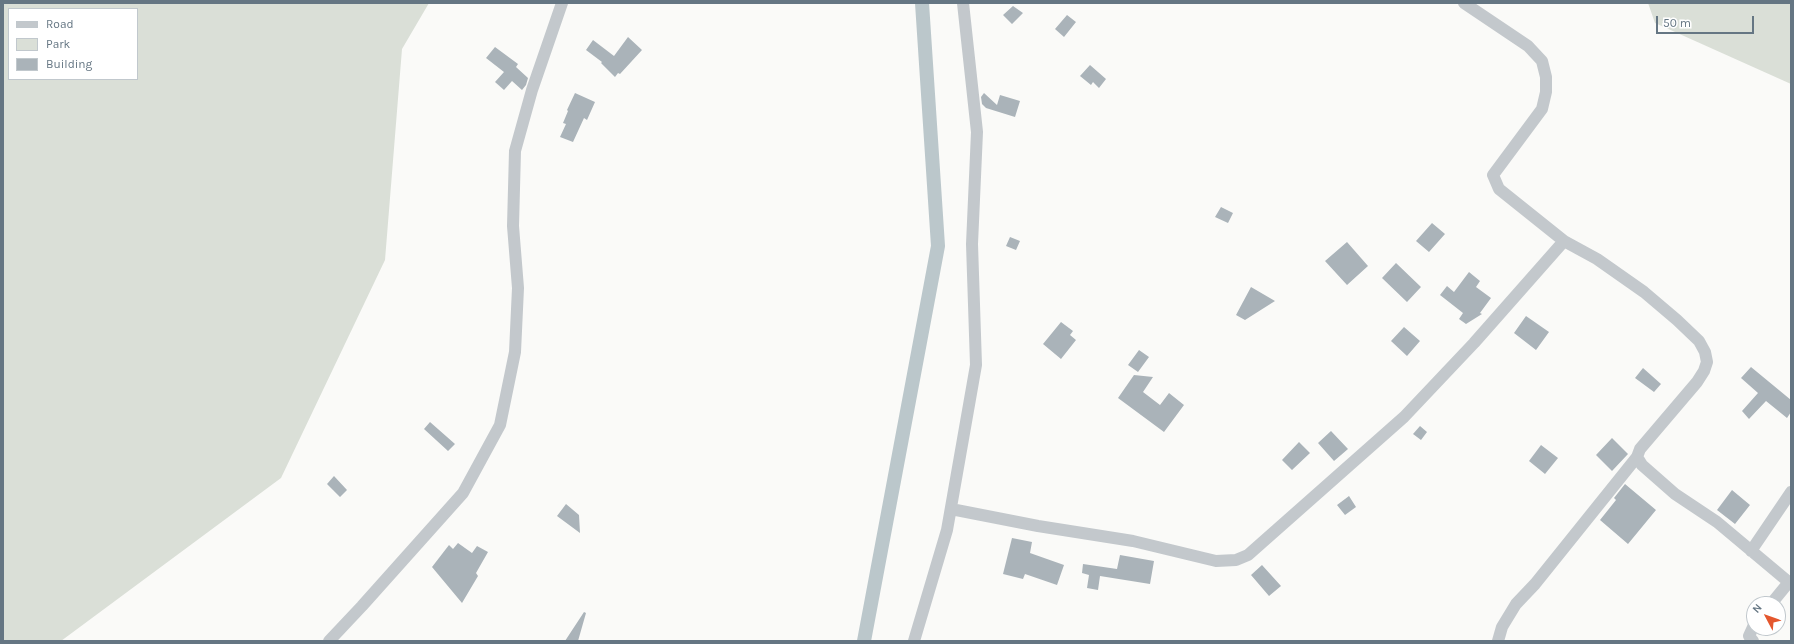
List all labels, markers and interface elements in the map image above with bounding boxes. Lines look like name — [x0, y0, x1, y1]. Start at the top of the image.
legend — [8, 8, 138, 80]
scale bar — [1658, 8, 1756, 34]
text: 50 m — [1663, 16, 1691, 30]
text: Road — [46, 17, 74, 31]
text: Park — [46, 37, 70, 51]
text: Building — [46, 57, 92, 71]
north arrow — [1746, 596, 1786, 636]
text: N — [1750, 601, 1765, 616]

